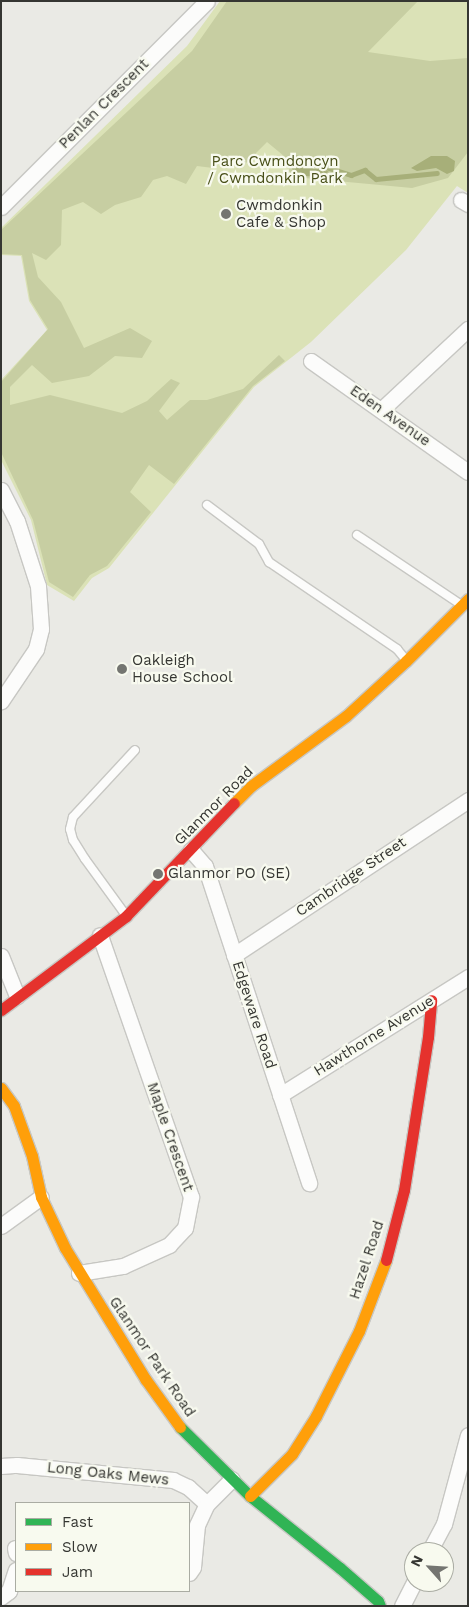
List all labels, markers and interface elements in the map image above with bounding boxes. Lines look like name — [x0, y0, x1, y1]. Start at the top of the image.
street label: Penlan Crescent — [55, 55, 153, 153]
park label: Parc Cwmdoncyn / Cwmdonkin Park — [207, 152, 343, 187]
place label: Cwmdonkin Cafe & Shop — [236, 196, 326, 231]
marker: Cwmdonkin Cafe & Shop — [220, 208, 232, 220]
street label: Eden Avenue — [346, 381, 434, 451]
place label: Oakleigh House School — [132, 651, 233, 686]
marker: Oakleigh House School — [116, 663, 128, 675]
street label: Glanmor Road — [171, 763, 257, 849]
street label: Cambridge Street — [293, 834, 409, 920]
place label: Glanmor PO (SE) — [168, 865, 291, 883]
marker: Glanmor PO (SE) — [152, 868, 164, 880]
street label: Edgeware Road — [228, 959, 280, 1071]
street label: Hawthorne Avenue — [310, 992, 438, 1080]
street label: Maple Crescent — [143, 1080, 197, 1194]
street label: Hazel Road — [346, 1218, 388, 1302]
street label: Glanmor Park Road — [105, 1293, 199, 1421]
street label: Long Oaks Mews — [46, 1459, 170, 1489]
legend — [15, 1502, 190, 1592]
text: Fast — [62, 1513, 93, 1531]
text: Slow — [62, 1538, 98, 1556]
north arrow — [404, 1542, 454, 1592]
text: N — [407, 1553, 426, 1569]
text: Jam — [62, 1563, 93, 1581]

